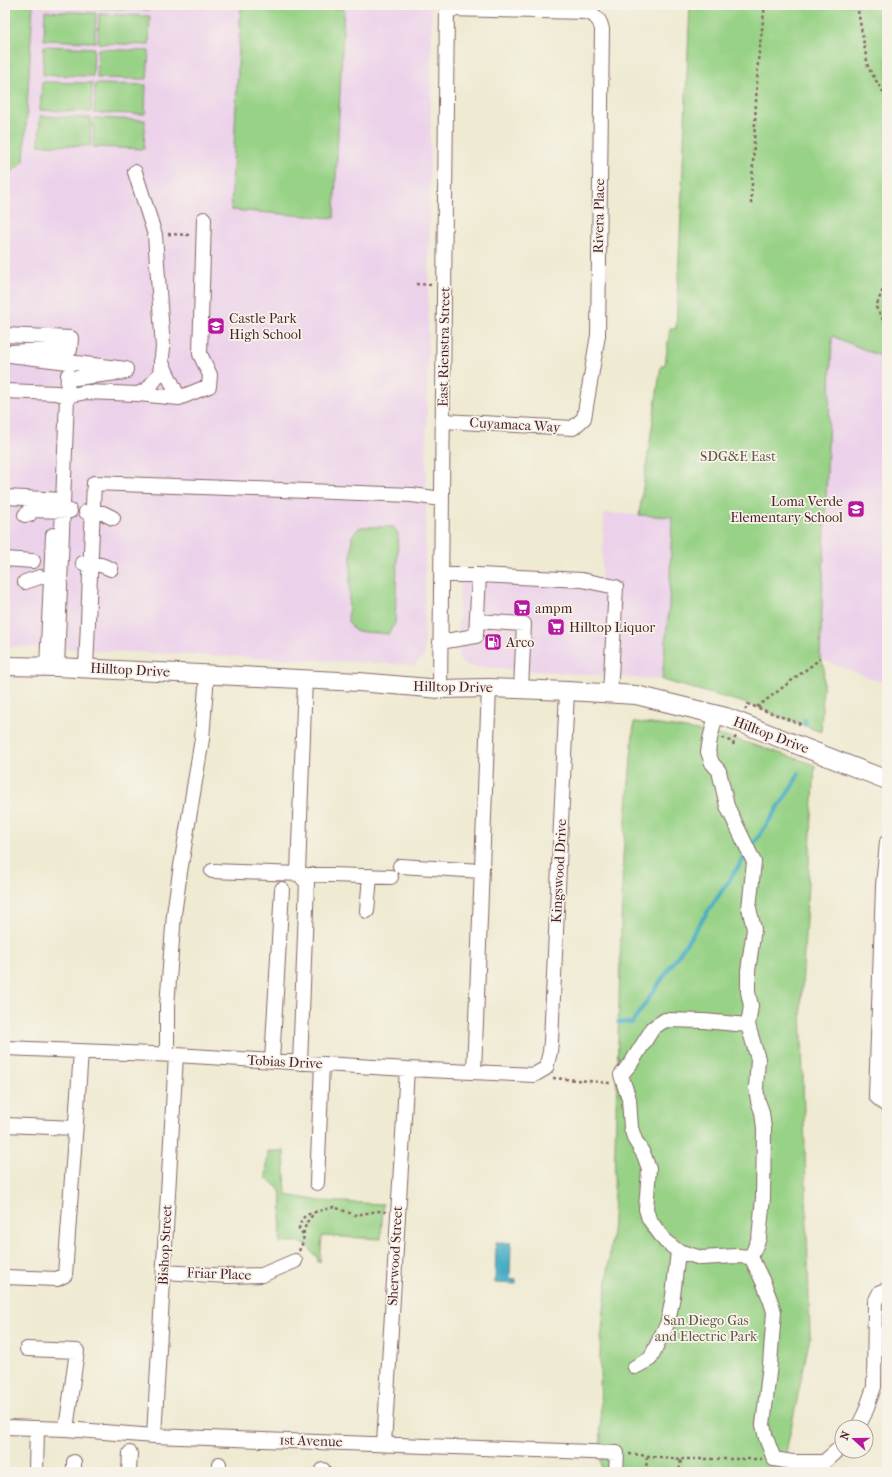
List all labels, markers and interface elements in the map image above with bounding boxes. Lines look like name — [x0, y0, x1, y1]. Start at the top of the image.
street label: Rivera Place — [590, 178, 608, 254]
street label: East Rienstra Street — [434, 287, 454, 407]
place label: Castle Park High School — [229, 310, 302, 343]
school or university icon: Castle Park High School — [206, 316, 226, 336]
street label: Cuyamaca Way — [469, 414, 562, 436]
park label: SDG&E East — [700, 448, 776, 465]
place label: Loma Verde Elementary School — [730, 493, 843, 526]
school or university icon: Loma Verde Elementary School — [846, 499, 866, 519]
supermarket icon: ampm — [512, 598, 532, 618]
place label: ampm — [535, 600, 573, 617]
supermarket icon: Hilltop Liquor — [546, 617, 566, 637]
place label: Hilltop Liquor — [569, 619, 655, 636]
fuel station icon: Arco — [483, 632, 503, 652]
place label: Arco — [505, 634, 534, 651]
street label: Hilltop Drive — [90, 659, 170, 681]
street label: Hilltop Drive — [413, 678, 493, 696]
street label: Hilltop Drive — [731, 713, 811, 757]
street label: Kingswood Drive — [548, 818, 570, 923]
street label: Tobias Drive — [247, 1052, 323, 1072]
street label: Bishop Street — [154, 1204, 176, 1286]
street label: Sherwood Street — [384, 1206, 406, 1306]
street label: Friar Place — [186, 1264, 252, 1284]
park label: San Diego Gas and Electric Park — [655, 1312, 758, 1345]
north arrow — [834, 1419, 874, 1459]
text: N — [838, 1429, 853, 1442]
street label: 1st Avenue — [279, 1431, 343, 1451]

